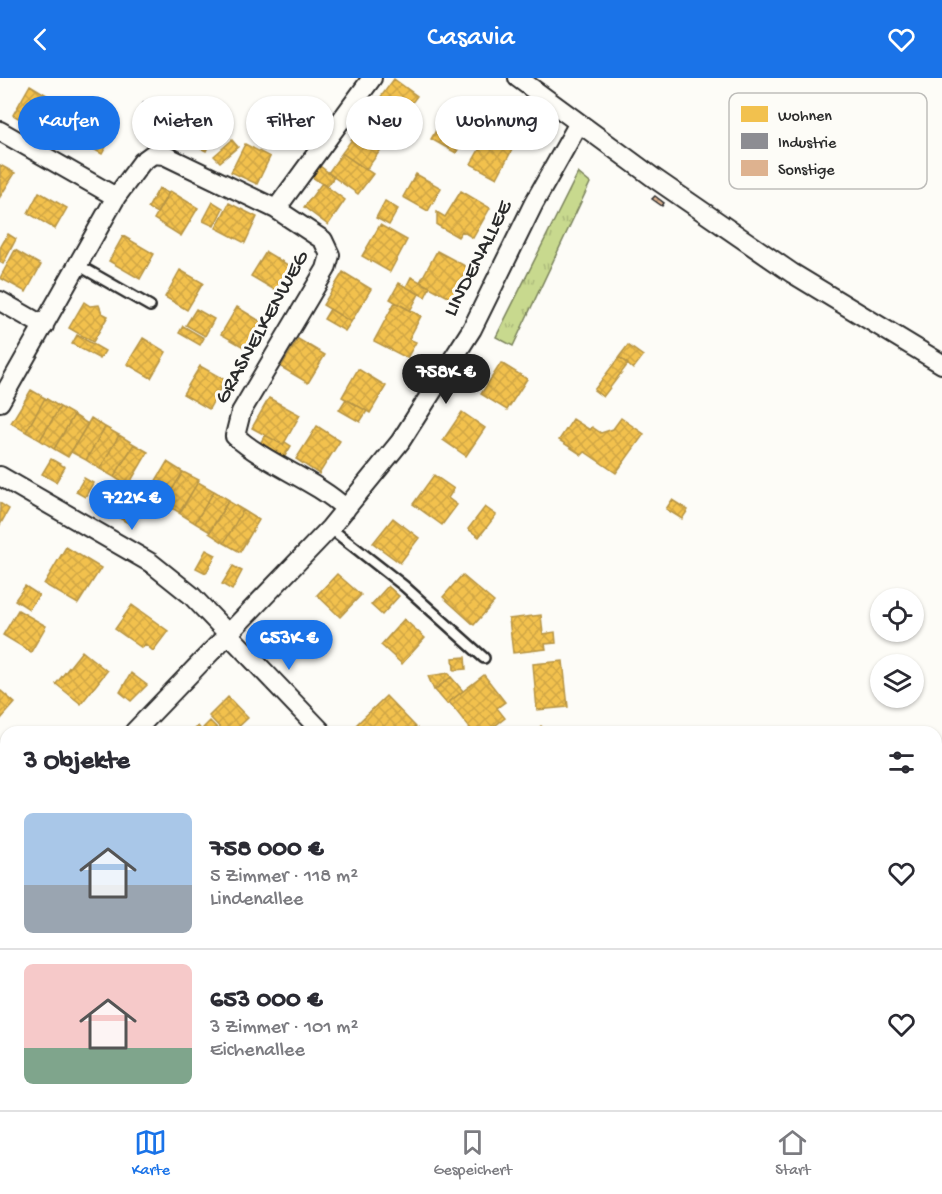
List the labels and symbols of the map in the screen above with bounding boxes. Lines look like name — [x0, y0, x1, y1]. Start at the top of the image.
legend — [729, 93, 927, 189]
text: Wohnen — [778, 108, 832, 127]
text: Industrie — [778, 135, 837, 154]
text: Sonstige — [778, 162, 835, 181]
street label: LINDENALLEE — [439, 196, 520, 321]
street label: GRASNELKENWEG — [210, 246, 316, 409]
pin: 758K € — [397, 354, 495, 405]
pin: 722K € — [83, 480, 181, 531]
pin: 653K € — [240, 620, 338, 671]

